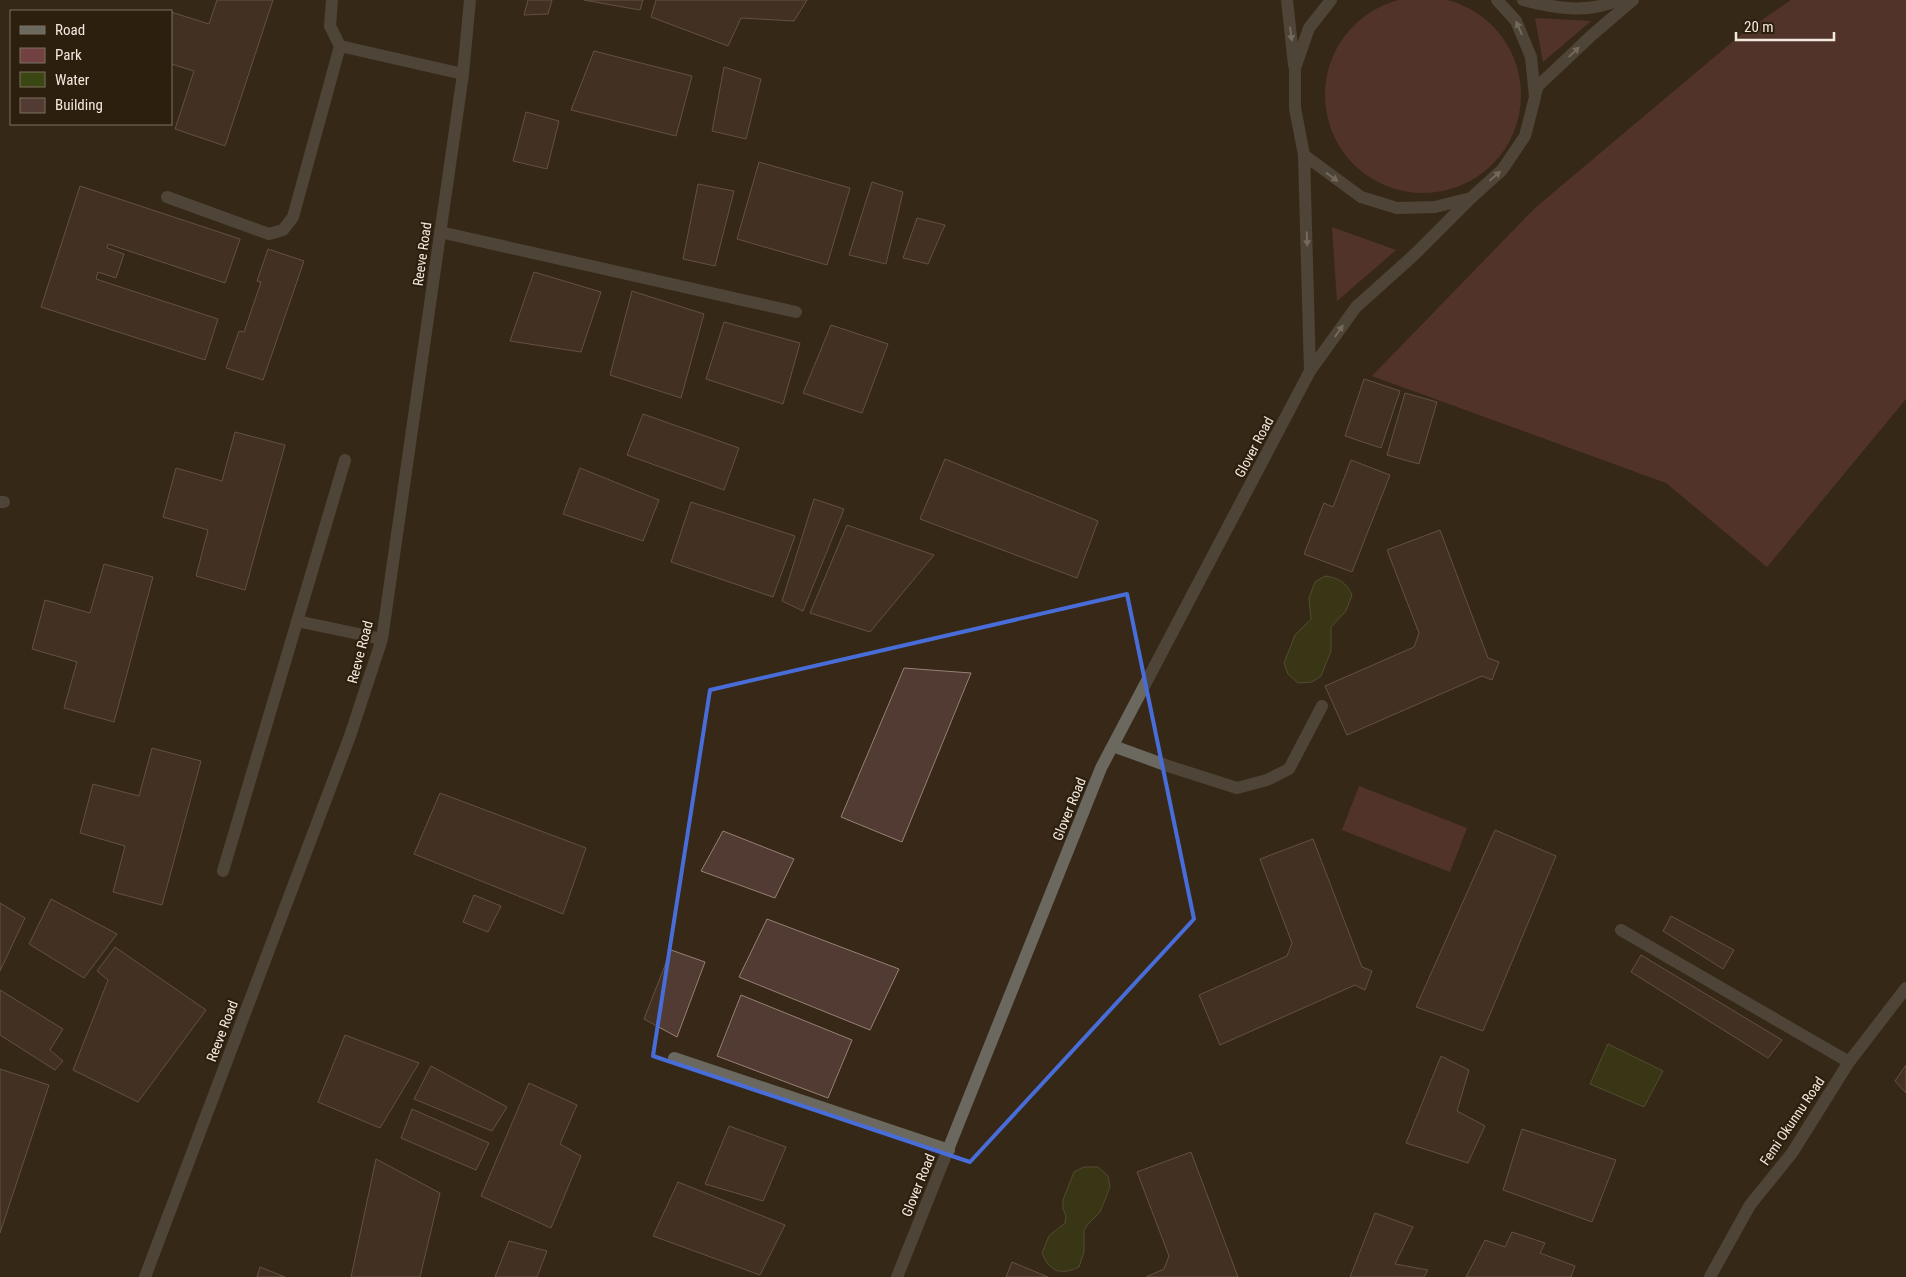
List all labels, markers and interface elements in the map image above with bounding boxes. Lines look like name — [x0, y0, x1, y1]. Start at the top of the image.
legend — [10, 10, 172, 125]
scale bar — [1736, 10, 1834, 42]
text: 20 m — [1744, 18, 1774, 36]
text: Road — [55, 21, 85, 39]
one-way arrow — [1514, 21, 1522, 35]
one-way arrow — [1287, 26, 1295, 42]
text: Park — [55, 46, 82, 64]
one-way arrow — [1567, 46, 1579, 58]
text: Water — [55, 71, 90, 89]
text: Building — [55, 96, 103, 114]
one-way arrow — [1489, 171, 1502, 182]
one-way arrow — [1325, 172, 1339, 182]
street label: Reeve Road — [410, 221, 434, 287]
one-way arrow — [1303, 231, 1311, 247]
one-way arrow — [1334, 324, 1344, 338]
street label: Glover Road — [1231, 414, 1277, 480]
street label: Reeve Road — [344, 619, 376, 685]
street label: Glover Road — [1049, 775, 1089, 843]
street label: Reeve Road — [203, 998, 241, 1064]
street label: Femi Okunnu Road — [1756, 1074, 1828, 1168]
street label: Glover Road — [898, 1151, 938, 1219]

